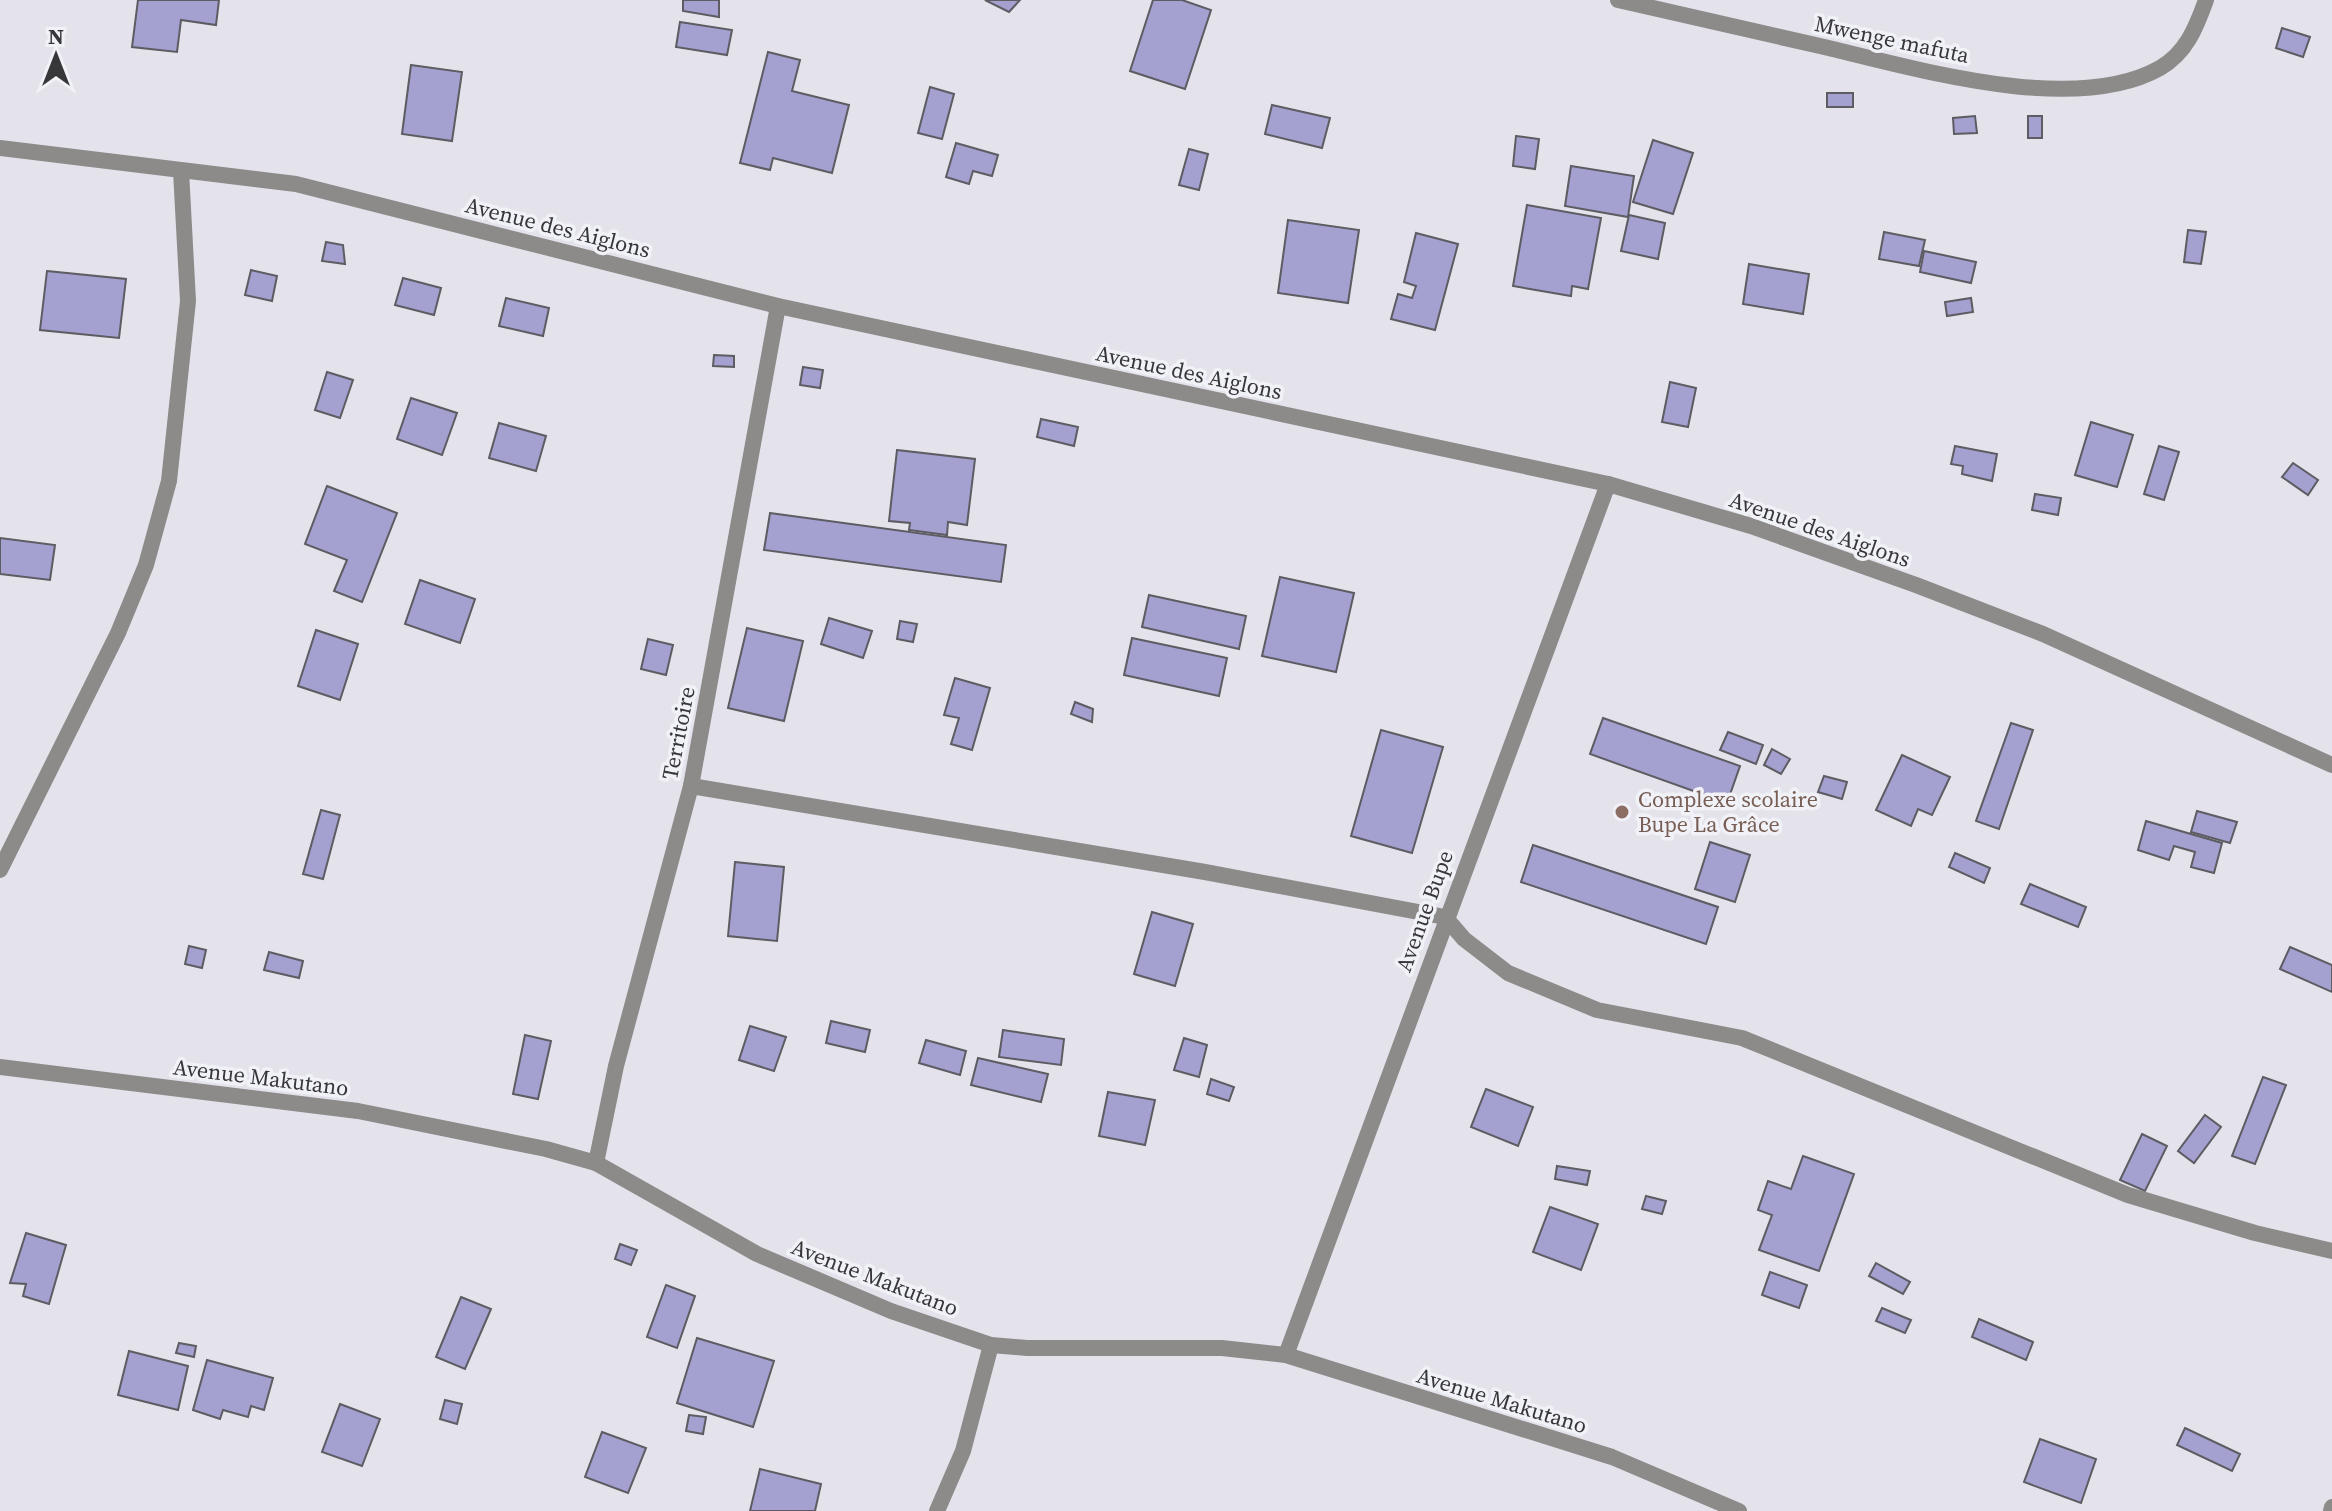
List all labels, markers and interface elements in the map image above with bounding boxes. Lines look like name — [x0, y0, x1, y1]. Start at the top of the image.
street label: Mwenge mafuta — [1812, 8, 1973, 70]
north arrow — [16, 16, 96, 96]
text: N — [48, 21, 64, 51]
street label: Avenue des Aiglons — [462, 190, 654, 264]
street label: Avenue des Aiglons — [1093, 338, 1285, 406]
street label: Avenue des Aiglons — [1725, 484, 1915, 574]
street label: Territoire — [654, 684, 702, 782]
place label: Complexe scolaire Bupe La Grâce — [1638, 784, 1818, 839]
marker: Complexe scolaire Bupe La Grâce — [1613, 803, 1631, 821]
street label: Avenue Bupe — [1388, 846, 1460, 976]
street label: Avenue Makutano — [172, 1051, 350, 1103]
street label: Avenue Makutano — [787, 1231, 963, 1323]
street label: Avenue Makutano — [1413, 1360, 1591, 1440]

